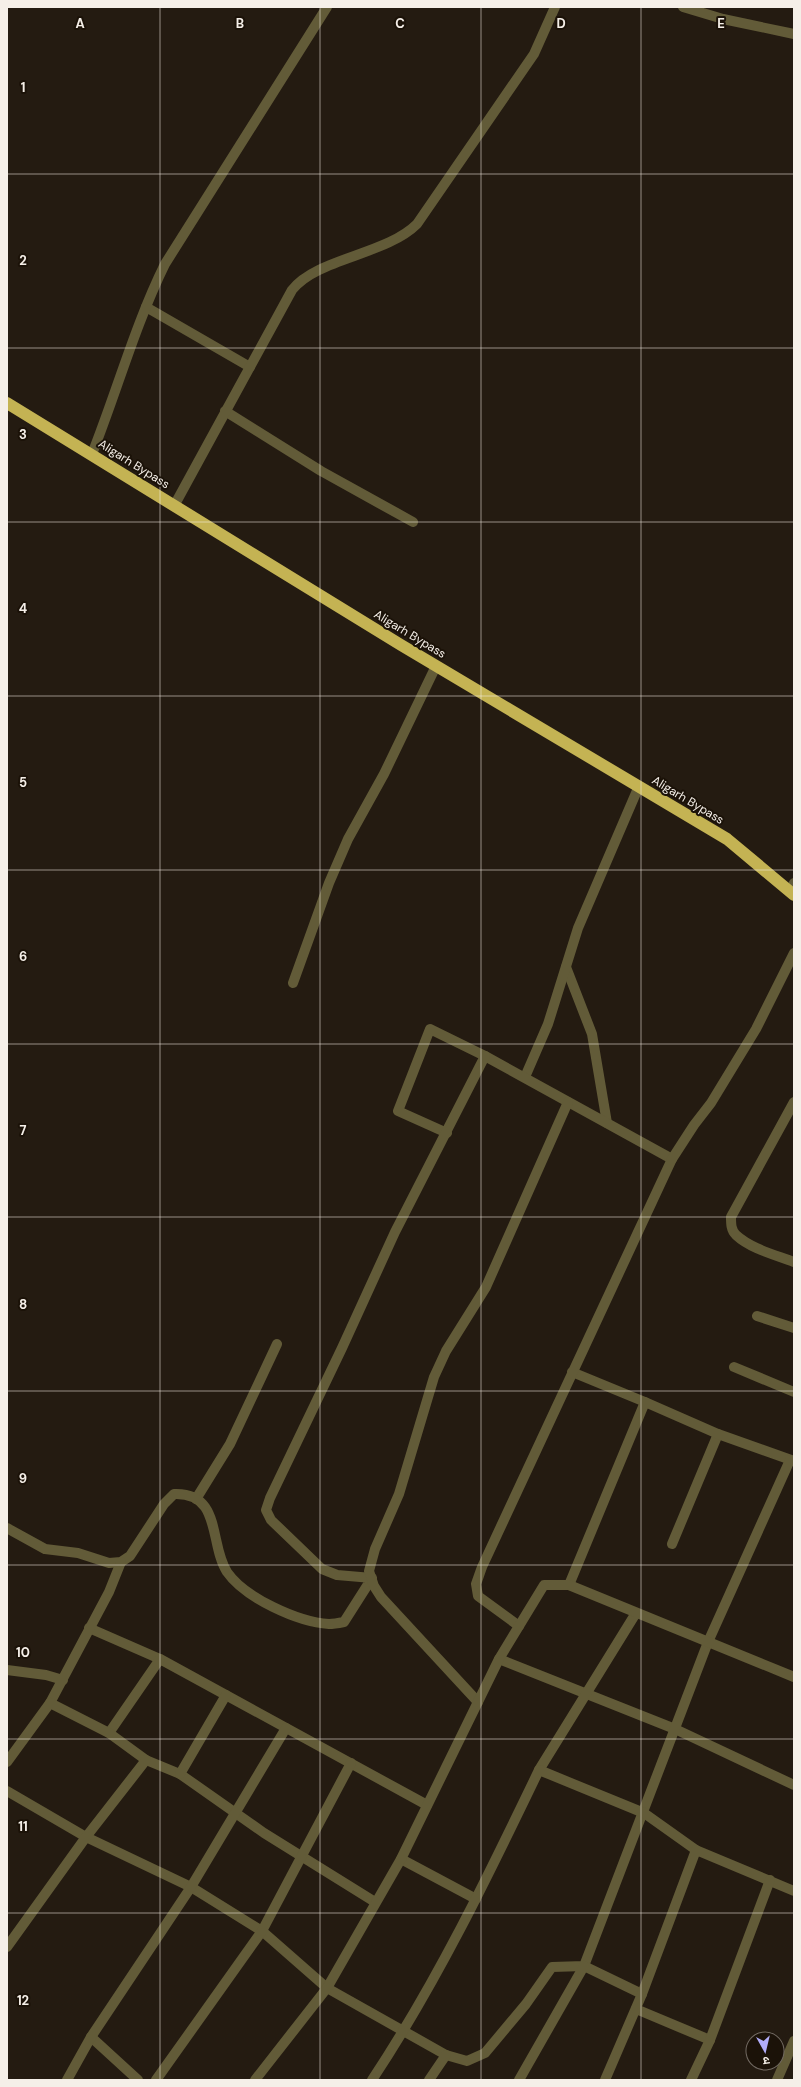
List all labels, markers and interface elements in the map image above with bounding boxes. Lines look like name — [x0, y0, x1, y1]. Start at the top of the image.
text: A — [75, 15, 85, 32]
text: B — [236, 15, 244, 32]
text: C — [395, 15, 405, 32]
text: D — [556, 15, 566, 32]
text: E — [717, 15, 725, 32]
text: 1 — [21, 79, 25, 96]
text: 2 — [19, 252, 27, 269]
text: 3 — [19, 426, 27, 443]
street label: Aligarh Bypass — [95, 436, 173, 492]
text: 4 — [19, 600, 27, 617]
street label: Aligarh Bypass — [371, 606, 449, 662]
street label: Aligarh Bypass — [649, 772, 727, 828]
text: 5 — [19, 774, 27, 791]
text: 6 — [19, 948, 27, 965]
text: 7 — [20, 1122, 27, 1139]
text: 8 — [19, 1296, 27, 1313]
text: 9 — [19, 1470, 27, 1487]
text: 10 — [16, 1644, 30, 1661]
text: 11 — [18, 1818, 28, 1835]
text: 12 — [17, 1992, 29, 2009]
north arrow — [745, 2031, 785, 2071]
text: उ — [762, 2054, 771, 2068]

